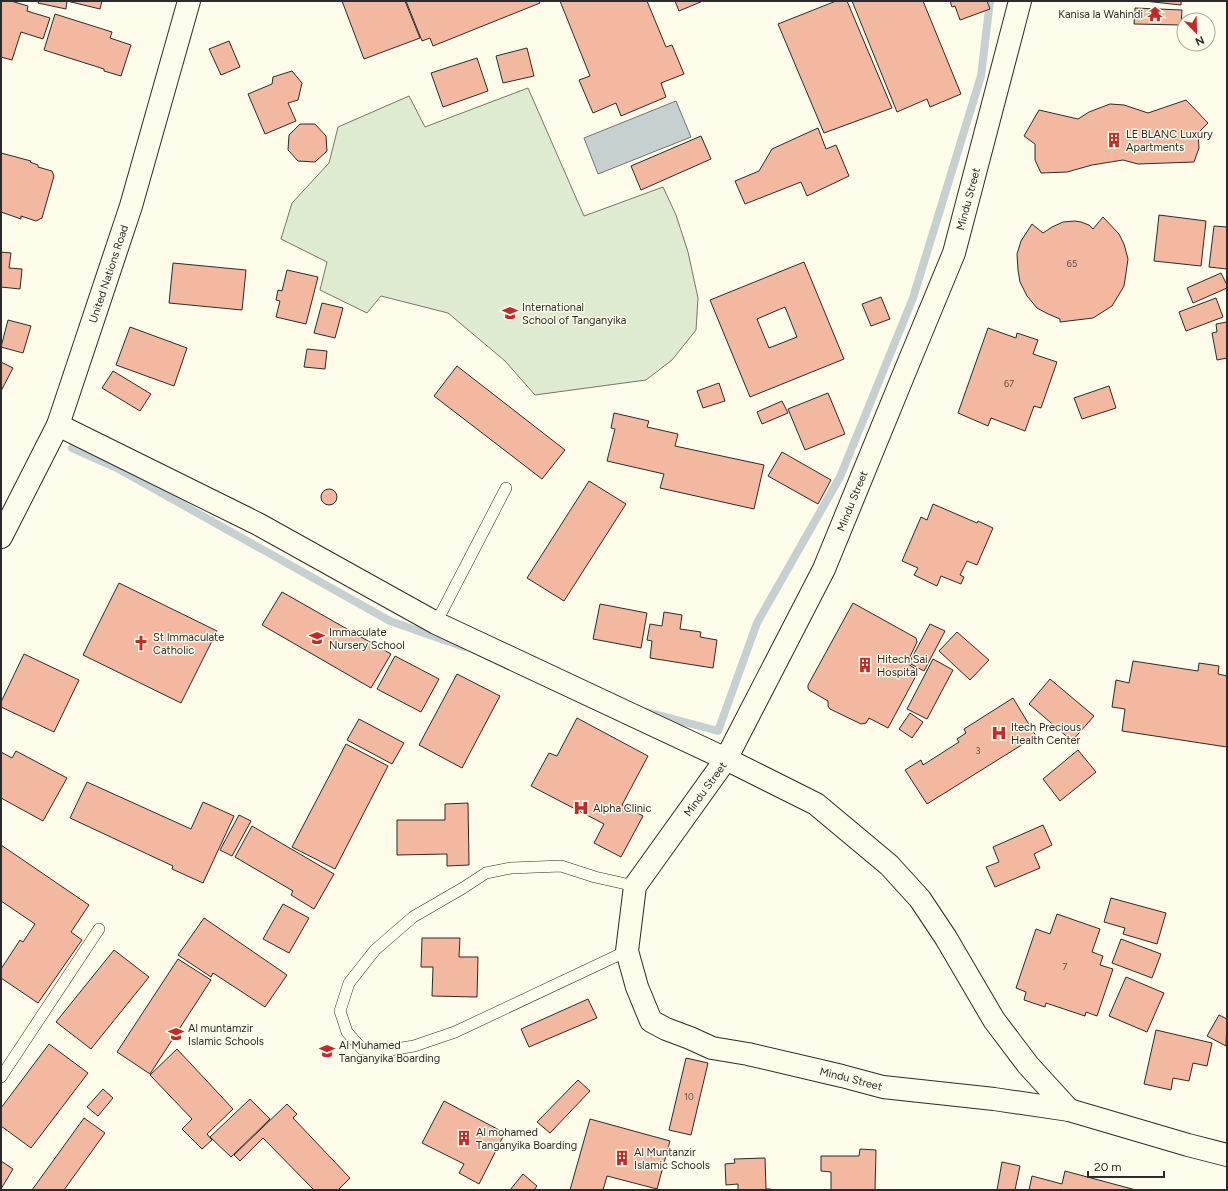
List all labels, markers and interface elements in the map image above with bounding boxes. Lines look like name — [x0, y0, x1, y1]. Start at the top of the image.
temple icon: Kanisa la Wahindi — [1146, 5, 1164, 23]
place label: Kanisa la Wahindi — [1058, 8, 1143, 21]
north arrow — [1176, 12, 1216, 52]
text: N — [1193, 33, 1206, 48]
place label: LE BLANC Luxury Apartments — [1126, 128, 1213, 154]
building icon: LE BLANC Luxury Apartments — [1105, 131, 1123, 149]
street label: Mindu Street — [954, 166, 983, 232]
street label: United Nations Road — [86, 223, 131, 325]
house number: 65 — [1067, 258, 1077, 269]
place label: International School of Tanganyika — [522, 301, 626, 327]
school or university icon: International School of Tanganyika — [501, 304, 519, 322]
house number: 67 — [1004, 378, 1014, 389]
street label: Mindu Street — [834, 469, 870, 533]
place label: Immaculate Nursery School — [329, 626, 405, 652]
school or university icon: Immaculate Nursery School — [308, 629, 326, 647]
place label: St Immaculate Catholic — [153, 631, 224, 657]
church icon: St Immaculate Catholic — [132, 634, 150, 652]
place label: Hitech Sai Hospital — [877, 653, 928, 679]
building icon: Hitech Sai Hospital — [856, 656, 874, 674]
place label: Itech Precious Health Center — [1011, 721, 1081, 747]
hospital icon: Itech Precious Health Center — [990, 724, 1008, 742]
house number: 3 — [976, 745, 981, 756]
street label: Mindu Street — [681, 760, 730, 819]
hospital icon: Alpha Clinic — [572, 799, 590, 817]
place label: Alpha Clinic — [593, 802, 651, 815]
house number: 7 — [1063, 961, 1068, 972]
place label: Al muntamzir Islamic Schools — [188, 1022, 264, 1048]
school or university icon: Al muntamzir Islamic Schools — [167, 1025, 185, 1043]
place label: Al Muhamed Tanganyika Boarding — [339, 1039, 440, 1065]
school or university icon: Al Muhamed Tanganyika Boarding — [318, 1042, 336, 1060]
street label: Mindu Street — [818, 1065, 884, 1093]
house number: 10 — [684, 1091, 694, 1102]
place label: Al mohamed Tanganyika Boarding — [476, 1126, 577, 1152]
building icon: Al mohamed Tanganyika Boarding — [455, 1129, 473, 1147]
place label: Al Muntanzir Islamic Schools — [634, 1146, 710, 1172]
building icon: Al Muntanzir Islamic Schools — [613, 1149, 631, 1167]
scale bar — [1088, 1153, 1164, 1179]
text: 20 m — [1094, 1160, 1122, 1174]

